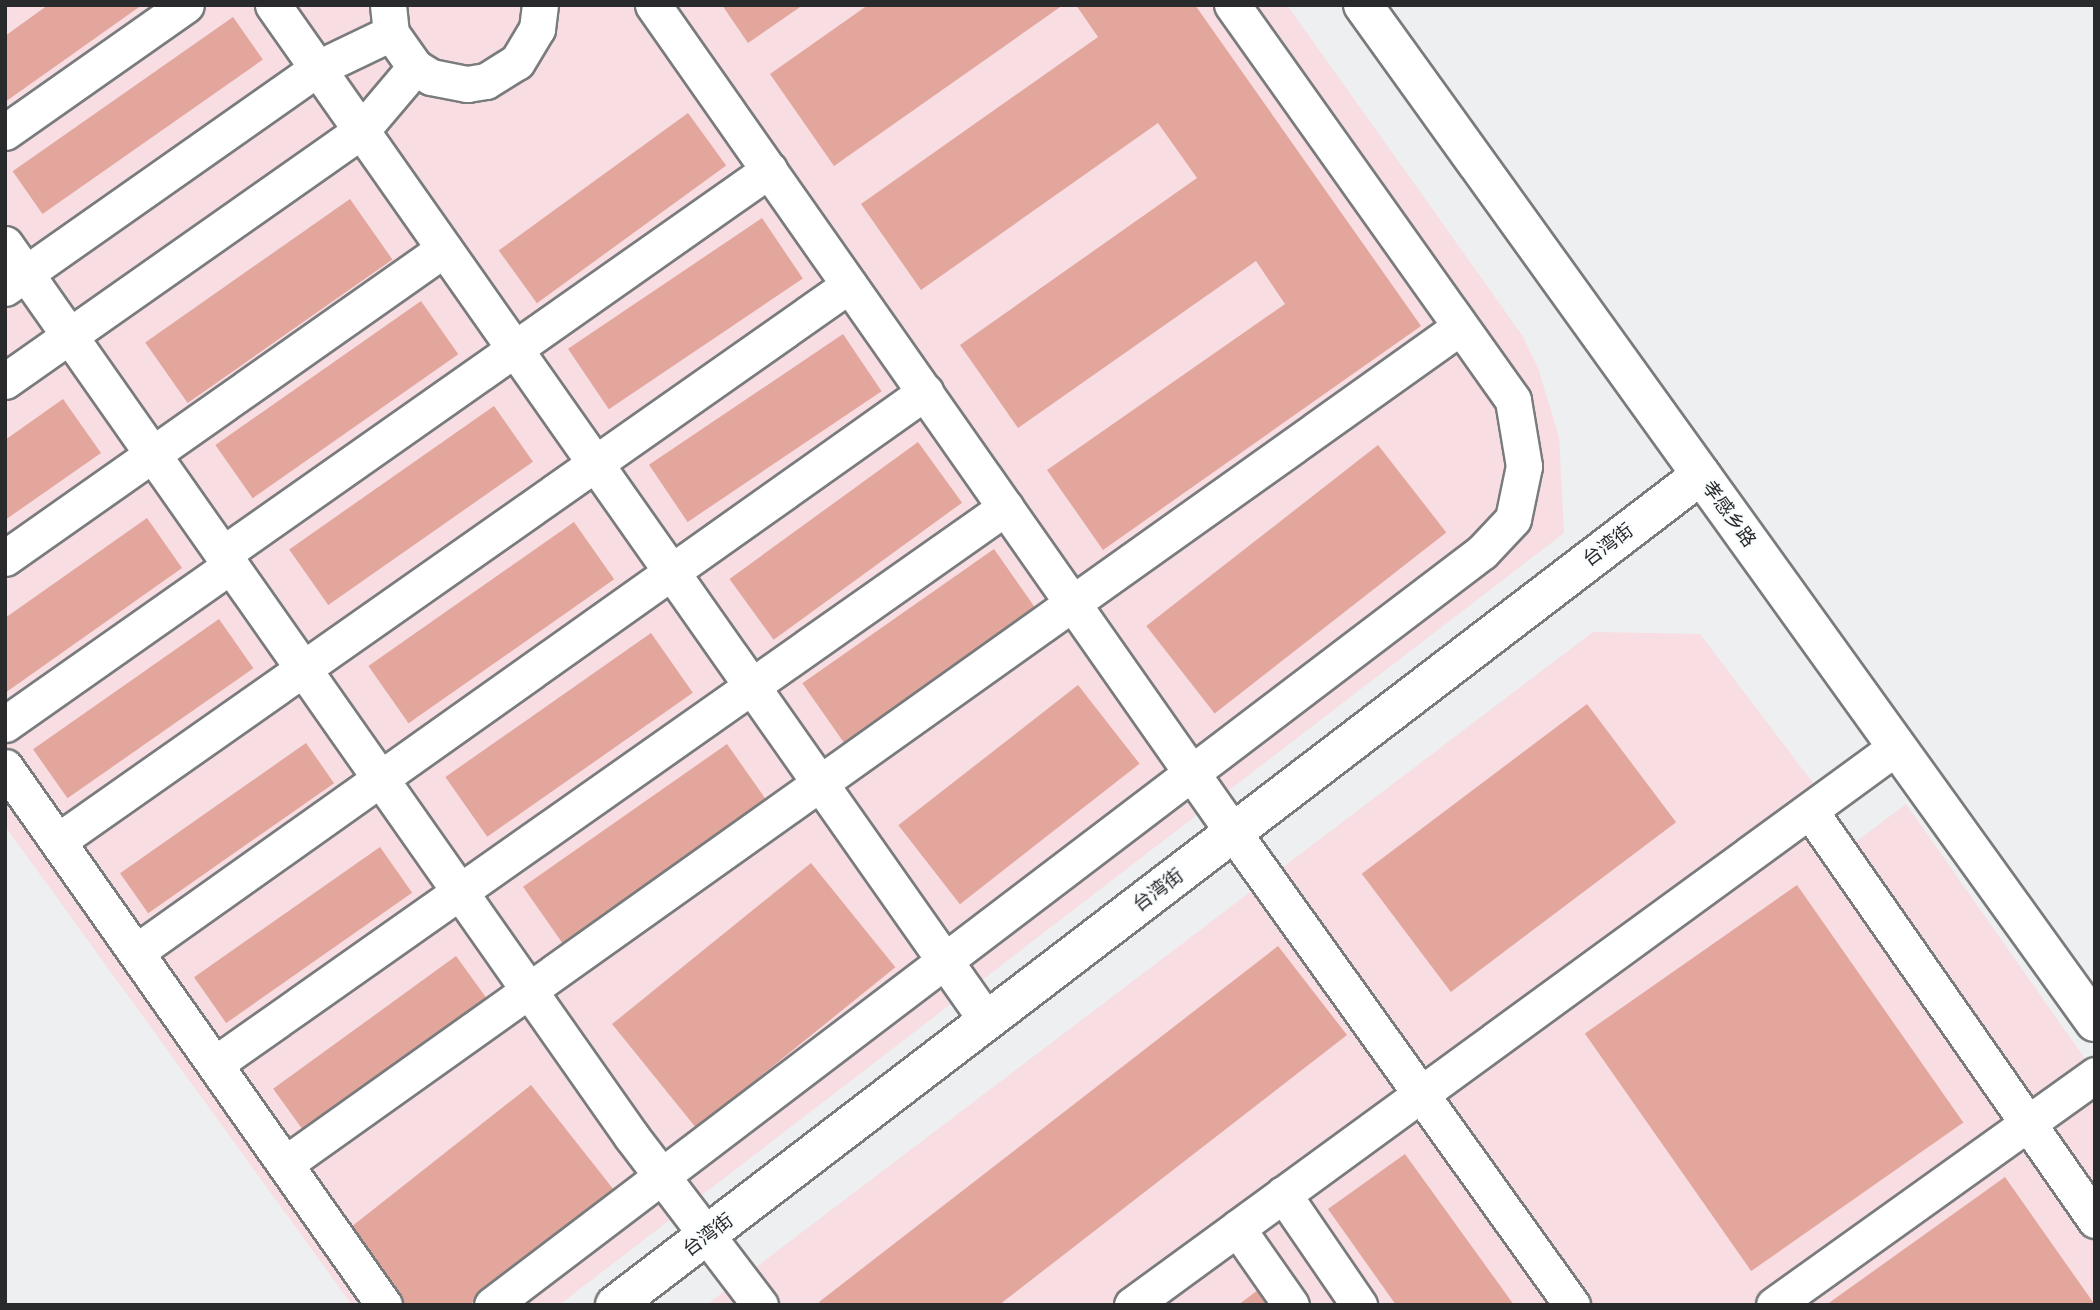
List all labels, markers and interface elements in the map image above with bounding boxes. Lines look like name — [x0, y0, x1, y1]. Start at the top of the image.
street label: 孝感乡路 — [1697, 477, 1761, 551]
street label: 台湾街 — [1578, 519, 1638, 571]
street label: 台湾街 — [1128, 864, 1188, 916]
street label: 台湾街 — [678, 1209, 738, 1261]

